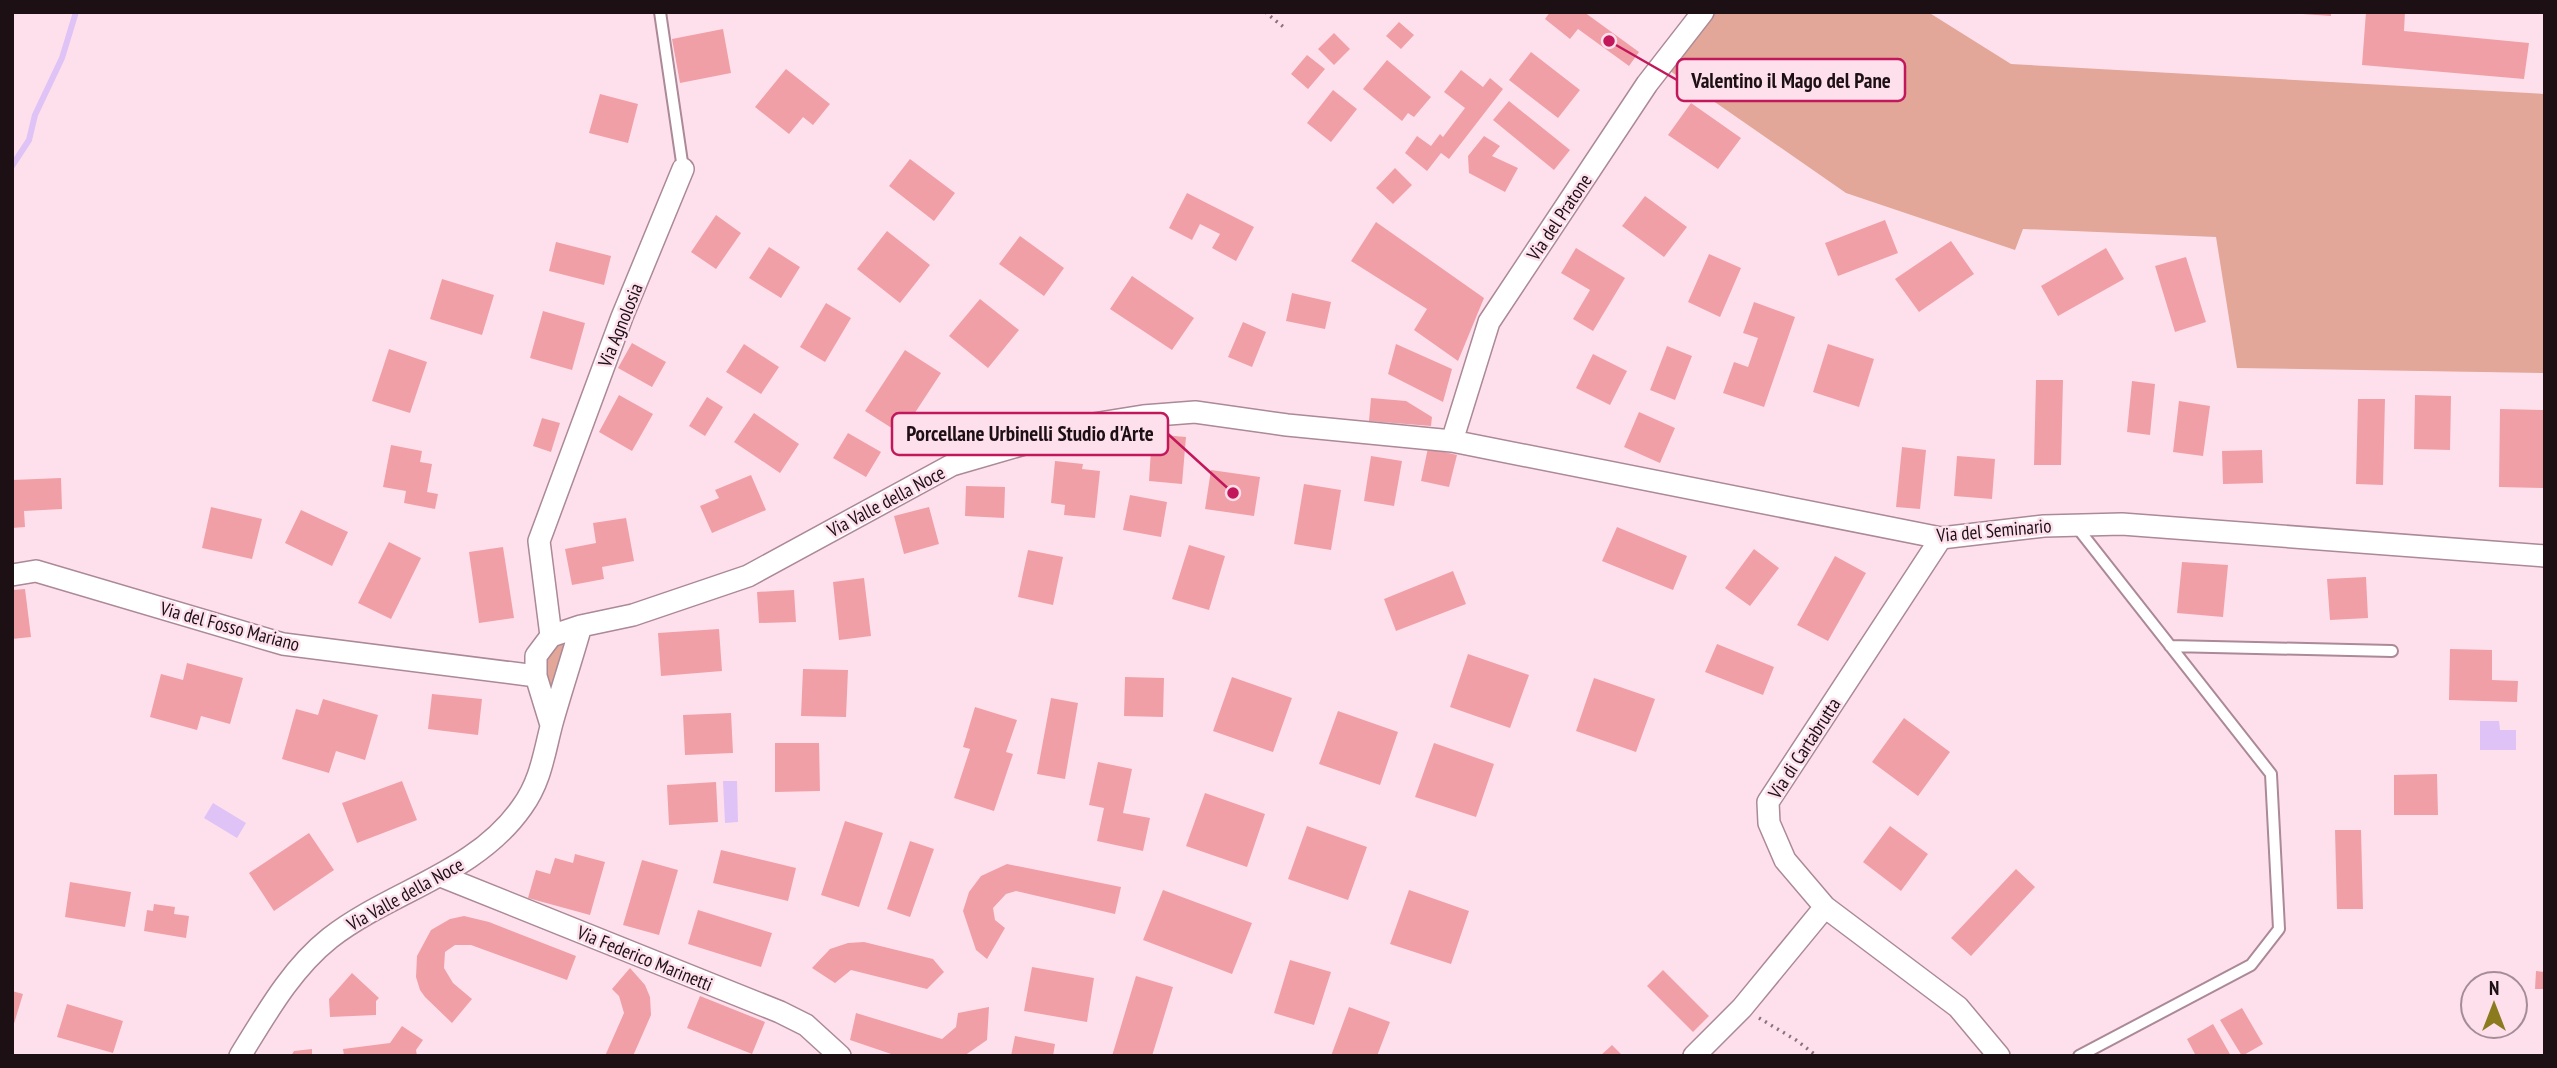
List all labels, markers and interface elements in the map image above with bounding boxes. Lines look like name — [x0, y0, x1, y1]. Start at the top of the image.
callout: Valentino il Mago del Pane — [1677, 59, 1905, 101]
text: Valentino il Mago del Pane — [1690, 67, 1891, 94]
street label: Via del Pratone — [1521, 169, 1597, 266]
street label: Via Agnolosia — [592, 280, 648, 371]
callout: Porcellane Urbinelli Studio d'Arte — [892, 413, 1168, 455]
text: Porcellane Urbinelli Studio d'Arte — [906, 420, 1154, 447]
street label: Via Valle della Noce — [822, 460, 949, 543]
street label: Via del Seminario — [1935, 513, 2052, 547]
street label: Via del Fosso Mariano — [157, 596, 302, 656]
street label: Via di Cartabrutta — [1762, 693, 1845, 804]
street label: Via Valle della Noce — [342, 852, 468, 936]
street label: Via Federico Marinetti — [573, 920, 716, 996]
north arrow — [2459, 970, 2529, 1040]
text: N — [2489, 976, 2499, 1000]

